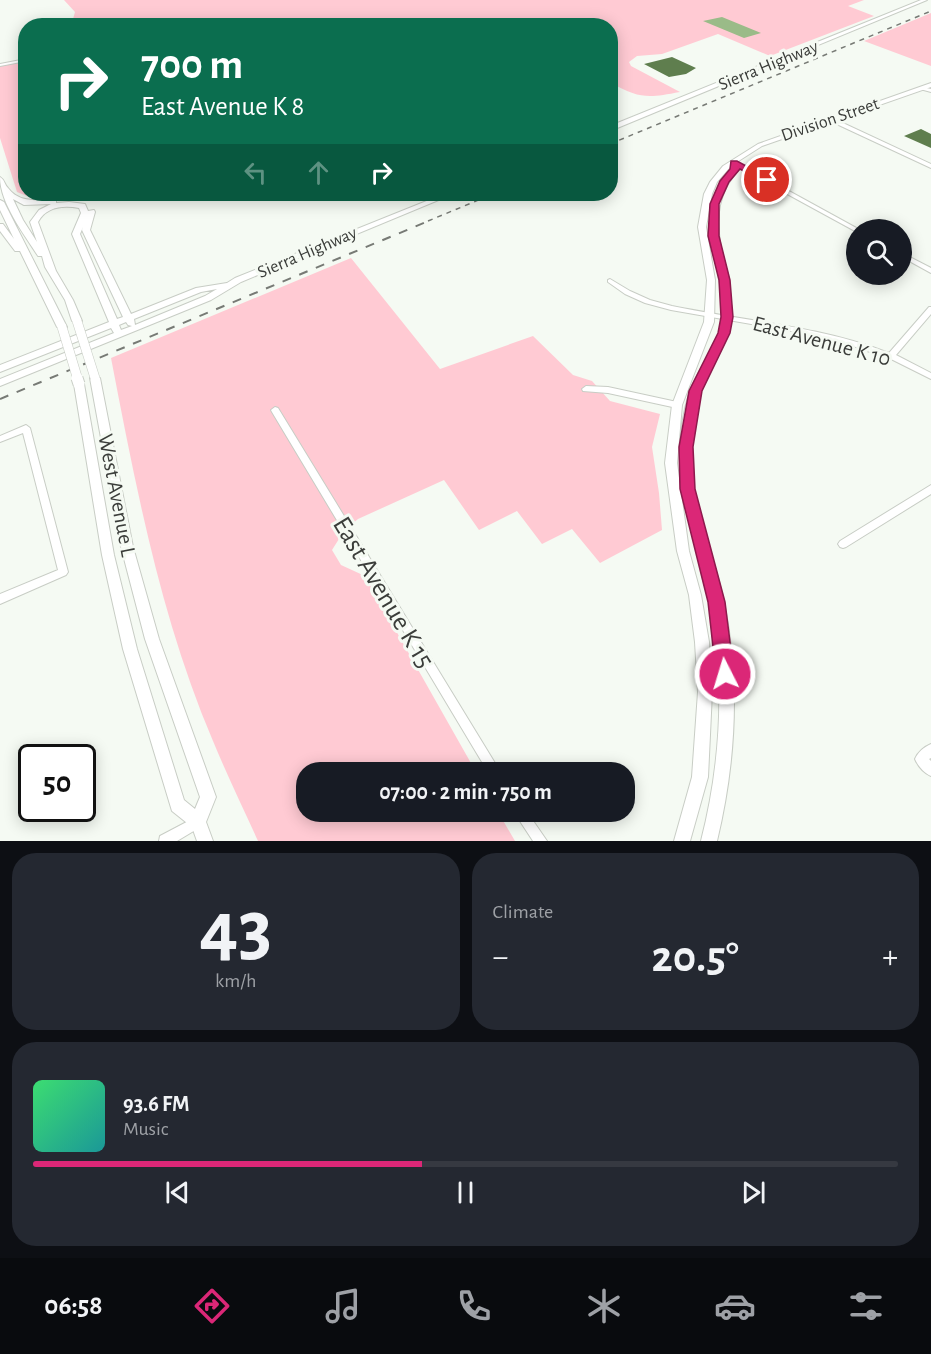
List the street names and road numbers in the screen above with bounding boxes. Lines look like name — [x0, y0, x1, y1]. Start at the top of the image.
street label: Sierra Highway — [716, 38, 821, 94]
street label: Division Street — [779, 95, 882, 145]
street label: Sierra Highway — [255, 224, 360, 282]
street label: East Avenue K 10 — [750, 312, 893, 370]
street label: West Avenue L — [94, 432, 140, 559]
street label: East Avenue K 15 — [328, 512, 439, 672]

